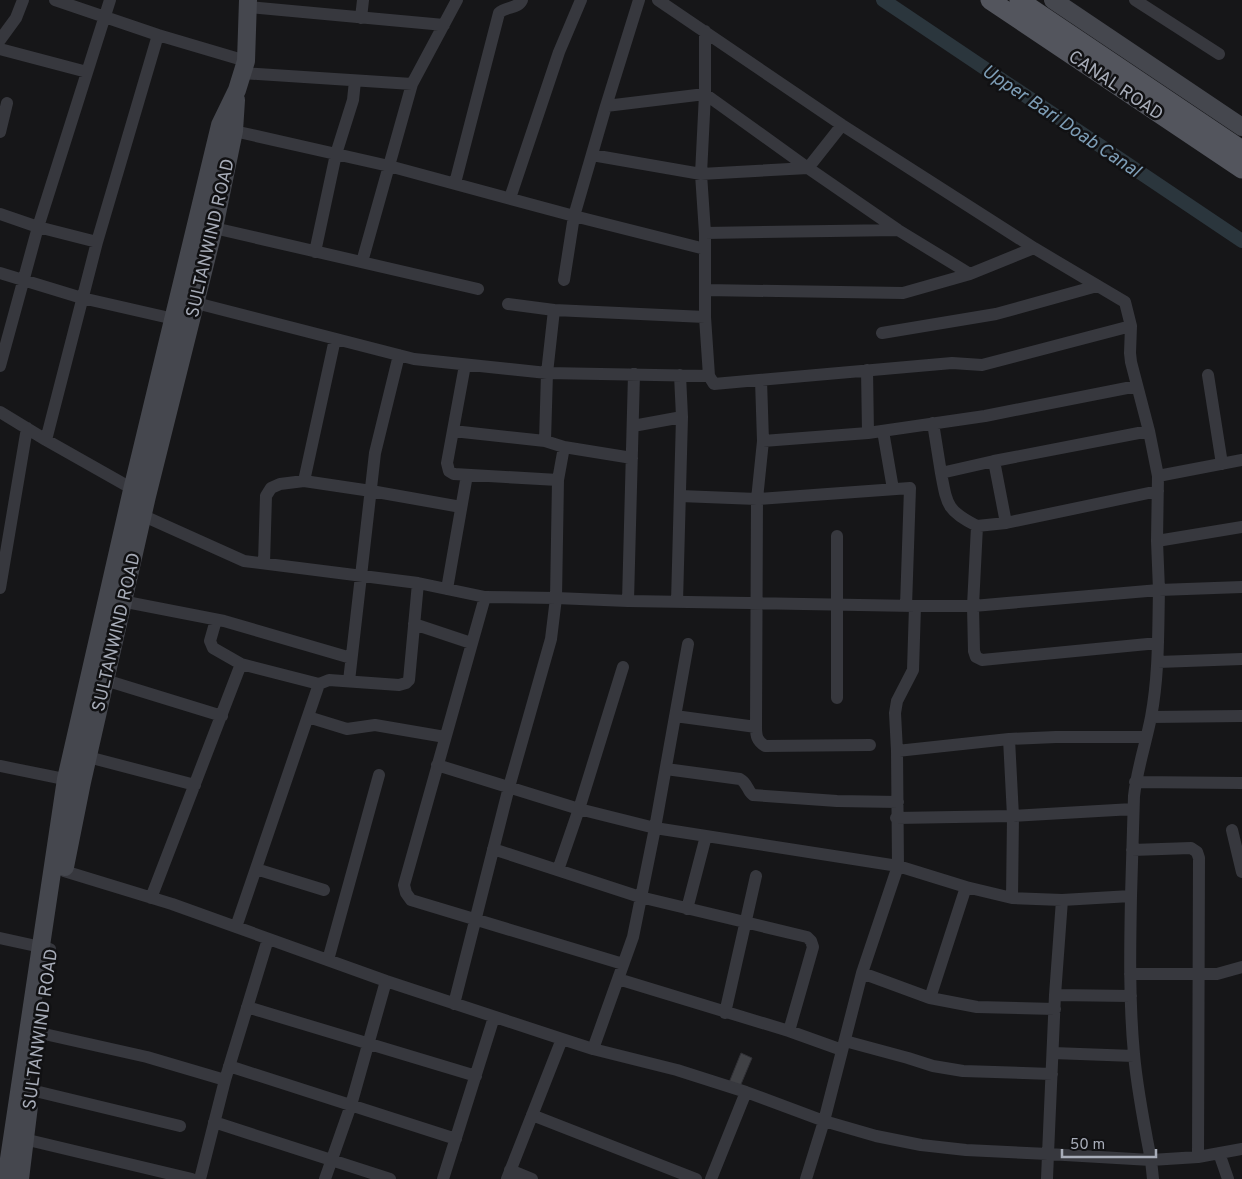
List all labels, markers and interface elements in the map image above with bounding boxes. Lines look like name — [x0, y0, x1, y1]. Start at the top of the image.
street label: CANAL ROAD — [1063, 46, 1167, 126]
water label: Upper Bari Doab Canal — [977, 60, 1146, 184]
street label: SULTANWIND ROAD — [182, 157, 241, 320]
street label: SULTANWIND ROAD — [88, 551, 147, 714]
street label: SULTANWIND ROAD — [19, 947, 64, 1111]
scale bar — [1062, 1126, 1156, 1158]
text: 50 m — [1070, 1136, 1105, 1155]

